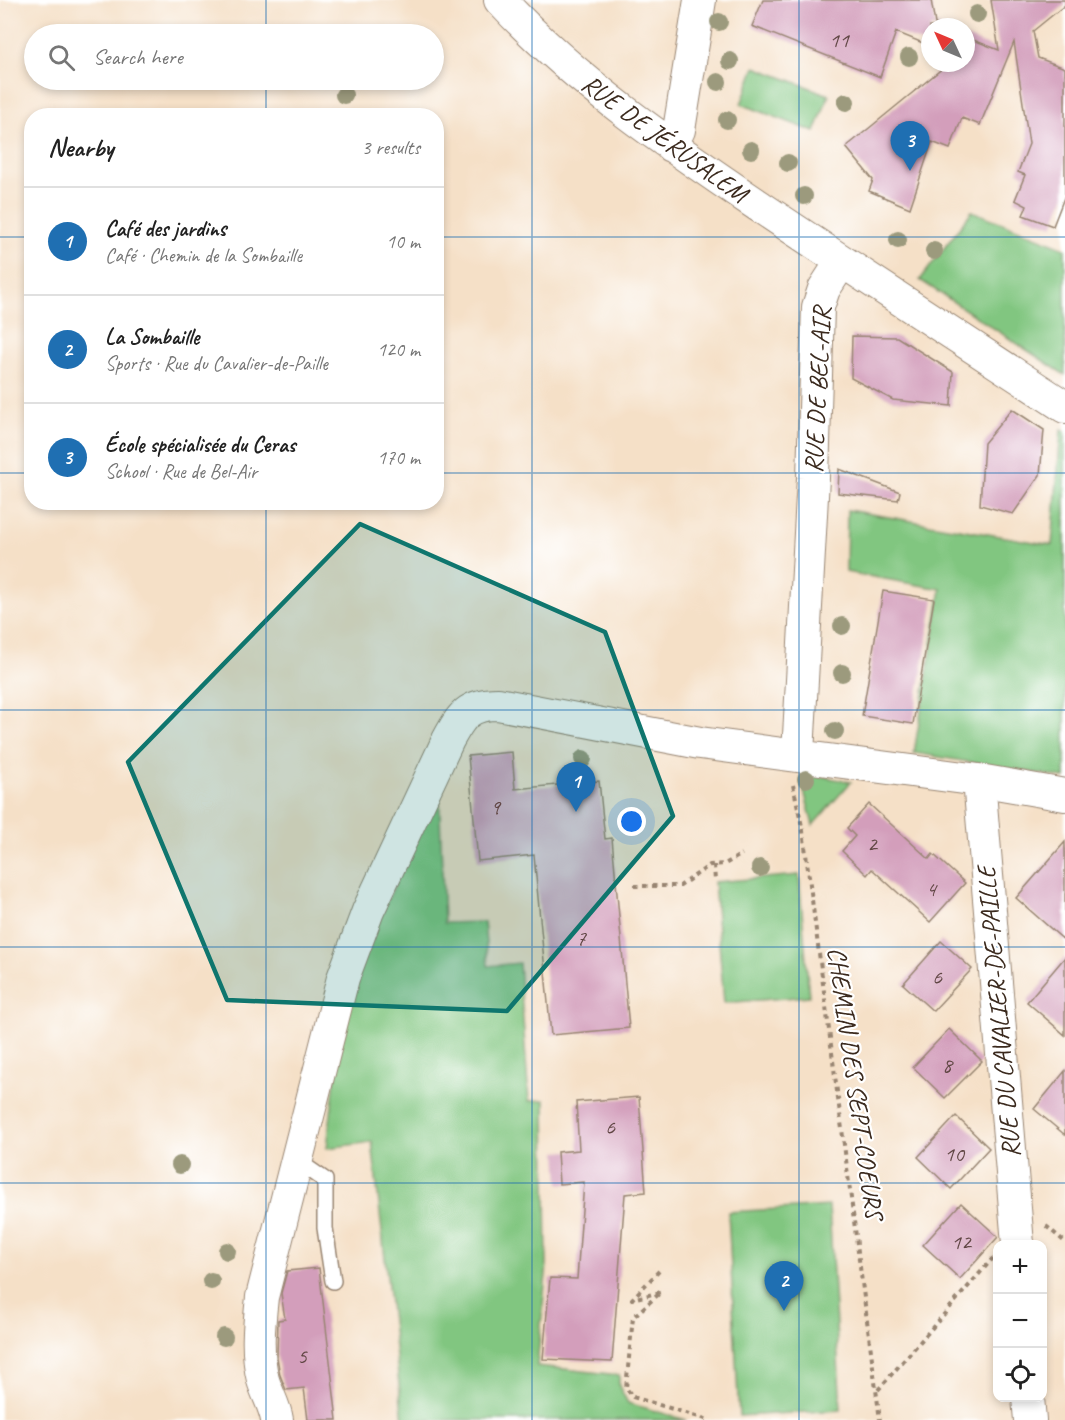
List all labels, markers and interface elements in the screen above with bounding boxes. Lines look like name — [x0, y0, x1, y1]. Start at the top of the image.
north arrow — [921, 18, 975, 72]
search box — [24, 24, 444, 90]
house number: 11 — [829, 26, 850, 54]
icon: search — [45, 41, 78, 74]
text: Search here — [93, 43, 183, 71]
street label: RUE DE JÉRUSALEM — [575, 67, 756, 211]
pin: 3 — [890, 122, 930, 171]
text: Nearby — [48, 131, 113, 164]
text: 3 results — [361, 135, 420, 160]
text: Café des jardins — [105, 215, 226, 243]
text: 1 — [63, 229, 72, 254]
text: 10 m — [386, 229, 420, 254]
text: Café · Chemin de la Sombaille — [105, 243, 302, 268]
street label: RUE DE BEL-AIR — [797, 303, 838, 474]
text: La Sombaille — [105, 323, 199, 351]
text: 2 — [63, 337, 72, 362]
text: 120 m — [377, 337, 420, 362]
text: Sports · Rue du Cavalier-de-Paille — [105, 351, 328, 376]
text: École spécialisée du Ceras — [105, 431, 295, 459]
text: 3 — [63, 445, 72, 470]
text: 170 m — [377, 445, 420, 470]
text: School · Rue de Bel-Air — [105, 459, 257, 484]
pin: 1 — [556, 762, 596, 812]
house number: 9 — [490, 793, 502, 821]
your location — [617, 807, 646, 836]
house number: 2 — [867, 830, 879, 858]
street label: RUE DU CAVALIER-DE-PAILLE — [969, 861, 1028, 1159]
house number: 4 — [926, 875, 938, 903]
house number: 7 — [576, 924, 587, 952]
street label: CHEMIN DES SEPT-COEURS — [820, 945, 892, 1226]
house number: 6 — [932, 963, 943, 991]
house number: 8 — [942, 1051, 954, 1079]
house number: 6 — [605, 1113, 616, 1141]
house number: 10 — [944, 1140, 966, 1168]
house number: 12 — [951, 1228, 973, 1256]
map controls — [993, 1240, 1047, 1402]
button: + — [993, 1240, 1047, 1294]
pin: 2 — [764, 1262, 804, 1311]
button: − — [993, 1294, 1047, 1348]
house number: 5 — [297, 1342, 308, 1370]
button: locate — [993, 1348, 1047, 1402]

